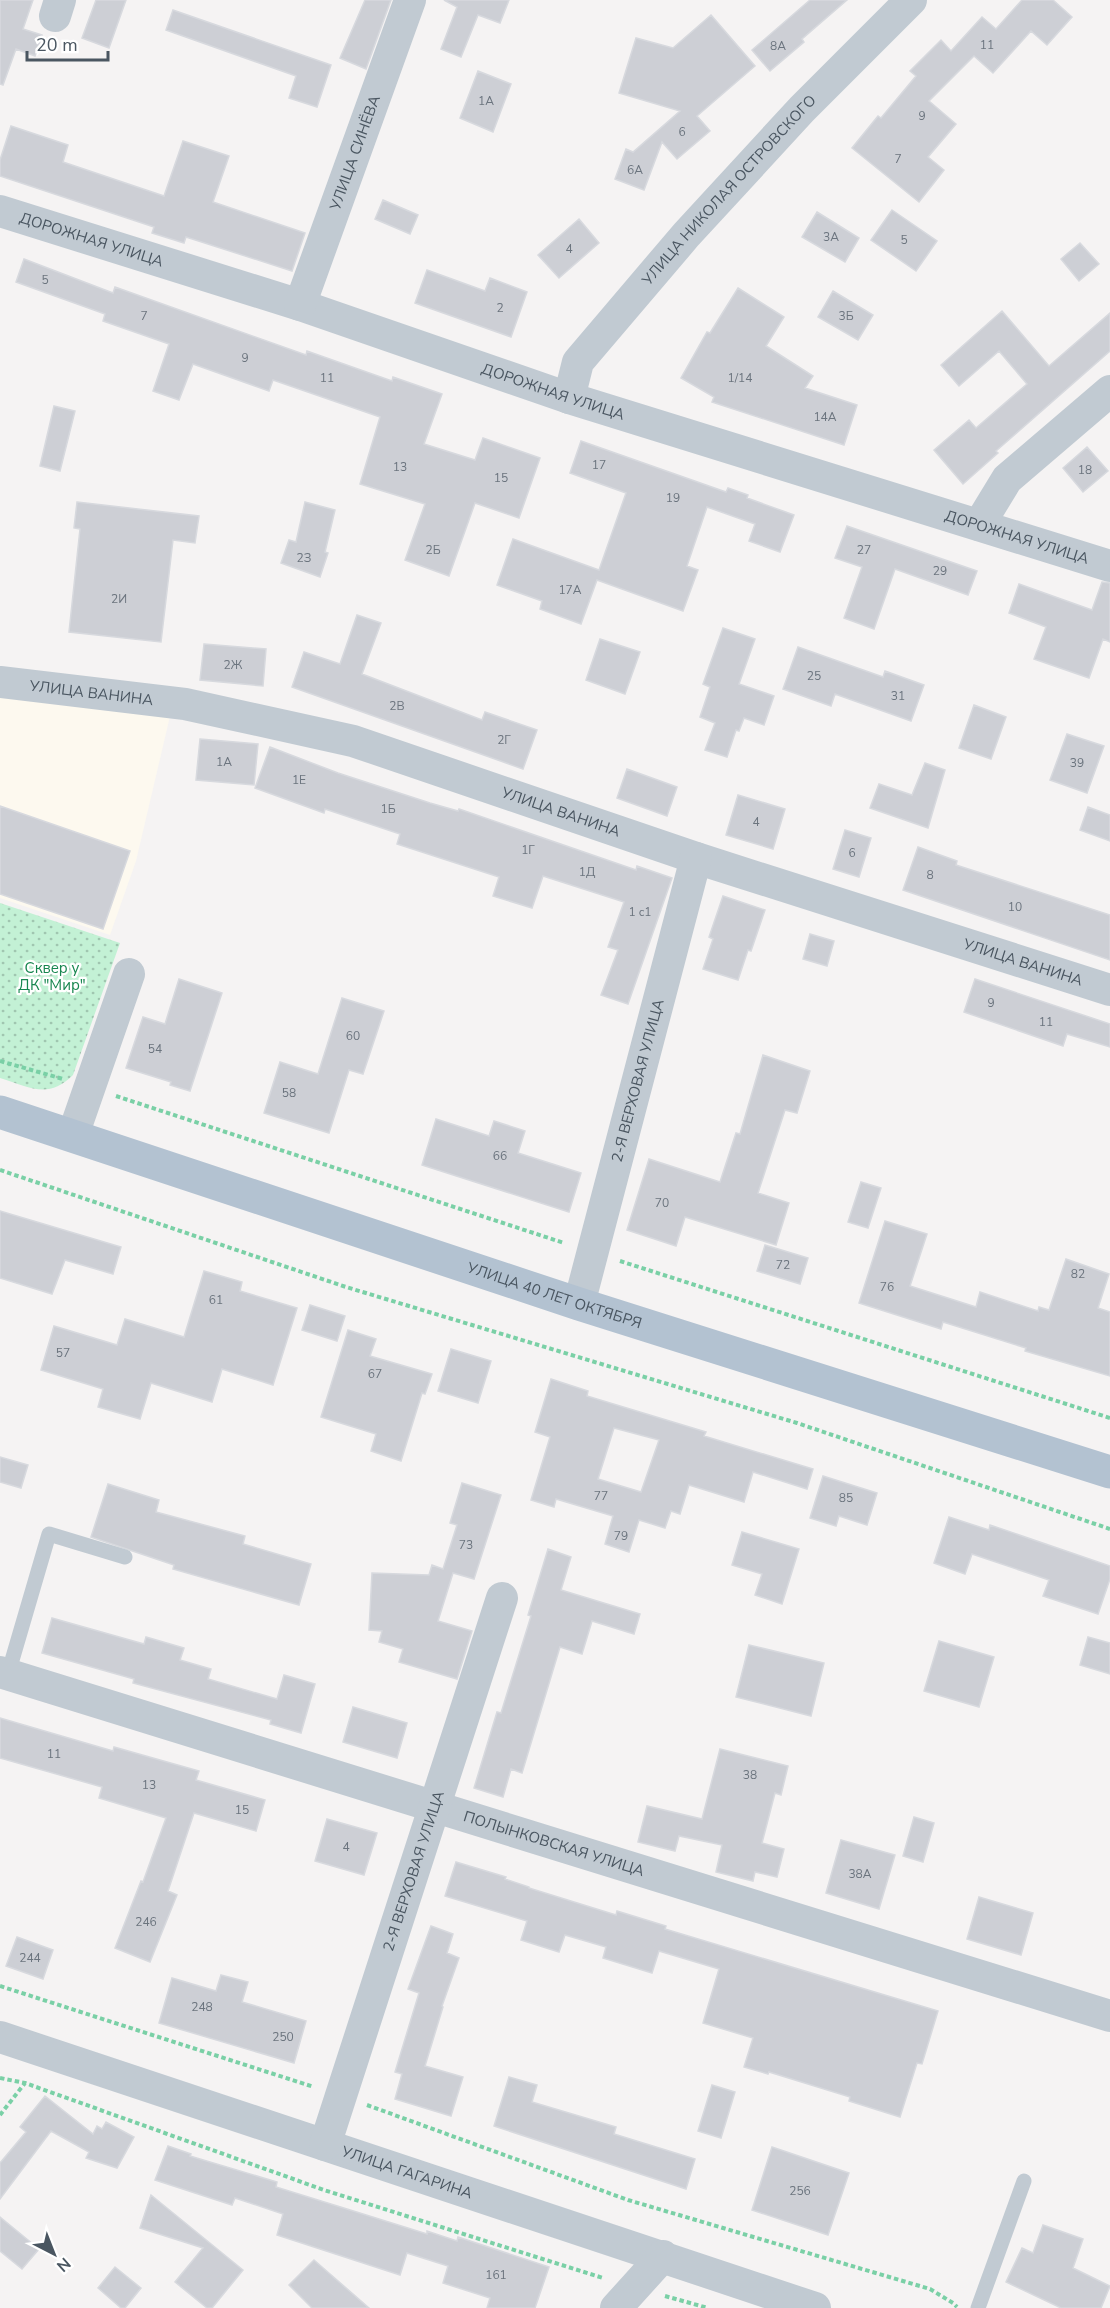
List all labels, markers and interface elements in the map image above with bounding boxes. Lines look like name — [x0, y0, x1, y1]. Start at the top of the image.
scale bar — [27, 24, 108, 62]
text: 20 m — [36, 33, 78, 57]
house number: 11 — [980, 37, 994, 53]
house number: 8А — [770, 38, 786, 54]
street label: УЛИЦА НИКОЛАЯ ОСТРОВСКОГО — [637, 91, 820, 290]
street label: УЛИЦА СИНЁВА — [325, 92, 385, 214]
house number: 1А — [478, 93, 494, 109]
house number: 9 — [918, 108, 926, 124]
house number: 6 — [678, 124, 686, 140]
house number: 7 — [894, 151, 902, 167]
house number: 6А — [627, 162, 643, 178]
street label: ДОРОЖНАЯ УЛИЦА — [17, 208, 166, 272]
house number: 3А — [823, 229, 839, 245]
house number: 5 — [900, 232, 908, 248]
house number: 4 — [565, 241, 573, 257]
house number: 5 — [41, 272, 49, 288]
house number: 2 — [496, 300, 504, 316]
house number: 7 — [140, 308, 148, 324]
house number: 3Б — [838, 308, 854, 324]
house number: 9 — [241, 350, 249, 366]
street label: ДОРОЖНАЯ УЛИЦА — [479, 359, 627, 425]
house number: 11 — [320, 370, 334, 386]
house number: 1/14 — [728, 370, 753, 386]
house number: 14А — [813, 409, 837, 425]
house number: 17 — [592, 457, 606, 473]
house number: 13 — [393, 459, 407, 475]
house number: 18 — [1078, 462, 1092, 478]
house number: 15 — [494, 470, 508, 486]
house number: 19 — [666, 490, 680, 506]
street label: ДОРОЖНАЯ УЛИЦА — [943, 505, 1091, 569]
house number: 2Б — [425, 542, 441, 558]
house number: 27 — [857, 542, 871, 558]
house number: 2З — [297, 550, 311, 566]
house number: 29 — [933, 563, 947, 579]
house number: 17А — [558, 582, 582, 598]
house number: 2И — [111, 591, 127, 607]
house number: 2Ж — [224, 657, 243, 673]
house number: 25 — [807, 668, 821, 684]
street label: УЛИЦА ВАНИНА — [27, 675, 154, 710]
house number: 31 — [891, 688, 905, 704]
house number: 2В — [389, 698, 405, 714]
house number: 2Г — [497, 732, 511, 748]
house number: 1А — [216, 754, 232, 770]
house number: 39 — [1070, 755, 1084, 771]
house number: 1Е — [292, 772, 306, 788]
street label: УЛИЦА ВАНИНА — [498, 782, 623, 841]
house number: 1Б — [380, 801, 396, 817]
house number: 4 — [752, 814, 760, 830]
house number: 1Г — [521, 842, 535, 858]
house number: 6 — [848, 845, 856, 861]
house number: 1Д — [579, 864, 596, 880]
house number: 8 — [926, 867, 934, 883]
house number: 10 — [1008, 899, 1022, 915]
house number: 1 с1 — [628, 904, 652, 920]
street label: УЛИЦА ВАНИНА — [960, 934, 1085, 991]
park label: Сквер у ДК "Мир" — [18, 958, 86, 995]
house number: 9 — [987, 995, 995, 1011]
street label: 2-Я ВЕРХОВАЯ УЛИЦА — [607, 997, 669, 1164]
house number: 11 — [1039, 1014, 1053, 1030]
house number: 60 — [346, 1028, 360, 1044]
house number: 54 — [148, 1041, 162, 1057]
house number: 58 — [282, 1085, 296, 1101]
house number: 66 — [493, 1148, 507, 1164]
house number: 70 — [655, 1195, 669, 1211]
street label: УЛИЦА 40 ЛЕТ ОКТЯБРЯ — [463, 1257, 644, 1333]
house number: 72 — [776, 1257, 790, 1273]
house number: 82 — [1071, 1266, 1085, 1282]
house number: 76 — [880, 1279, 894, 1295]
house number: 61 — [209, 1292, 223, 1308]
house number: 57 — [56, 1345, 70, 1361]
house number: 67 — [368, 1366, 382, 1382]
house number: 77 — [594, 1488, 608, 1504]
house number: 85 — [839, 1490, 853, 1506]
house number: 79 — [614, 1528, 628, 1544]
house number: 73 — [459, 1537, 473, 1553]
house number: 11 — [47, 1746, 61, 1762]
house number: 38 — [743, 1767, 757, 1783]
house number: 13 — [142, 1777, 156, 1793]
street label: 2-Я ВЕРХОВАЯ УЛИЦА — [378, 1788, 449, 1954]
house number: 15 — [235, 1802, 249, 1818]
street label: ПОЛЫНКОВСКАЯ УЛИЦА — [461, 1806, 647, 1881]
house number: 4 — [342, 1839, 350, 1855]
house number: 38А — [848, 1866, 872, 1882]
house number: 246 — [135, 1914, 157, 1930]
house number: 244 — [19, 1950, 41, 1966]
house number: 248 — [191, 1999, 213, 2015]
house number: 250 — [272, 2029, 294, 2045]
street label: УЛИЦА ГАГАРИНА — [338, 2141, 475, 2203]
house number: 256 — [789, 2183, 811, 2199]
north arrow — [24, 2224, 84, 2284]
text: N — [52, 2252, 75, 2277]
house number: 161 — [485, 2267, 507, 2283]

